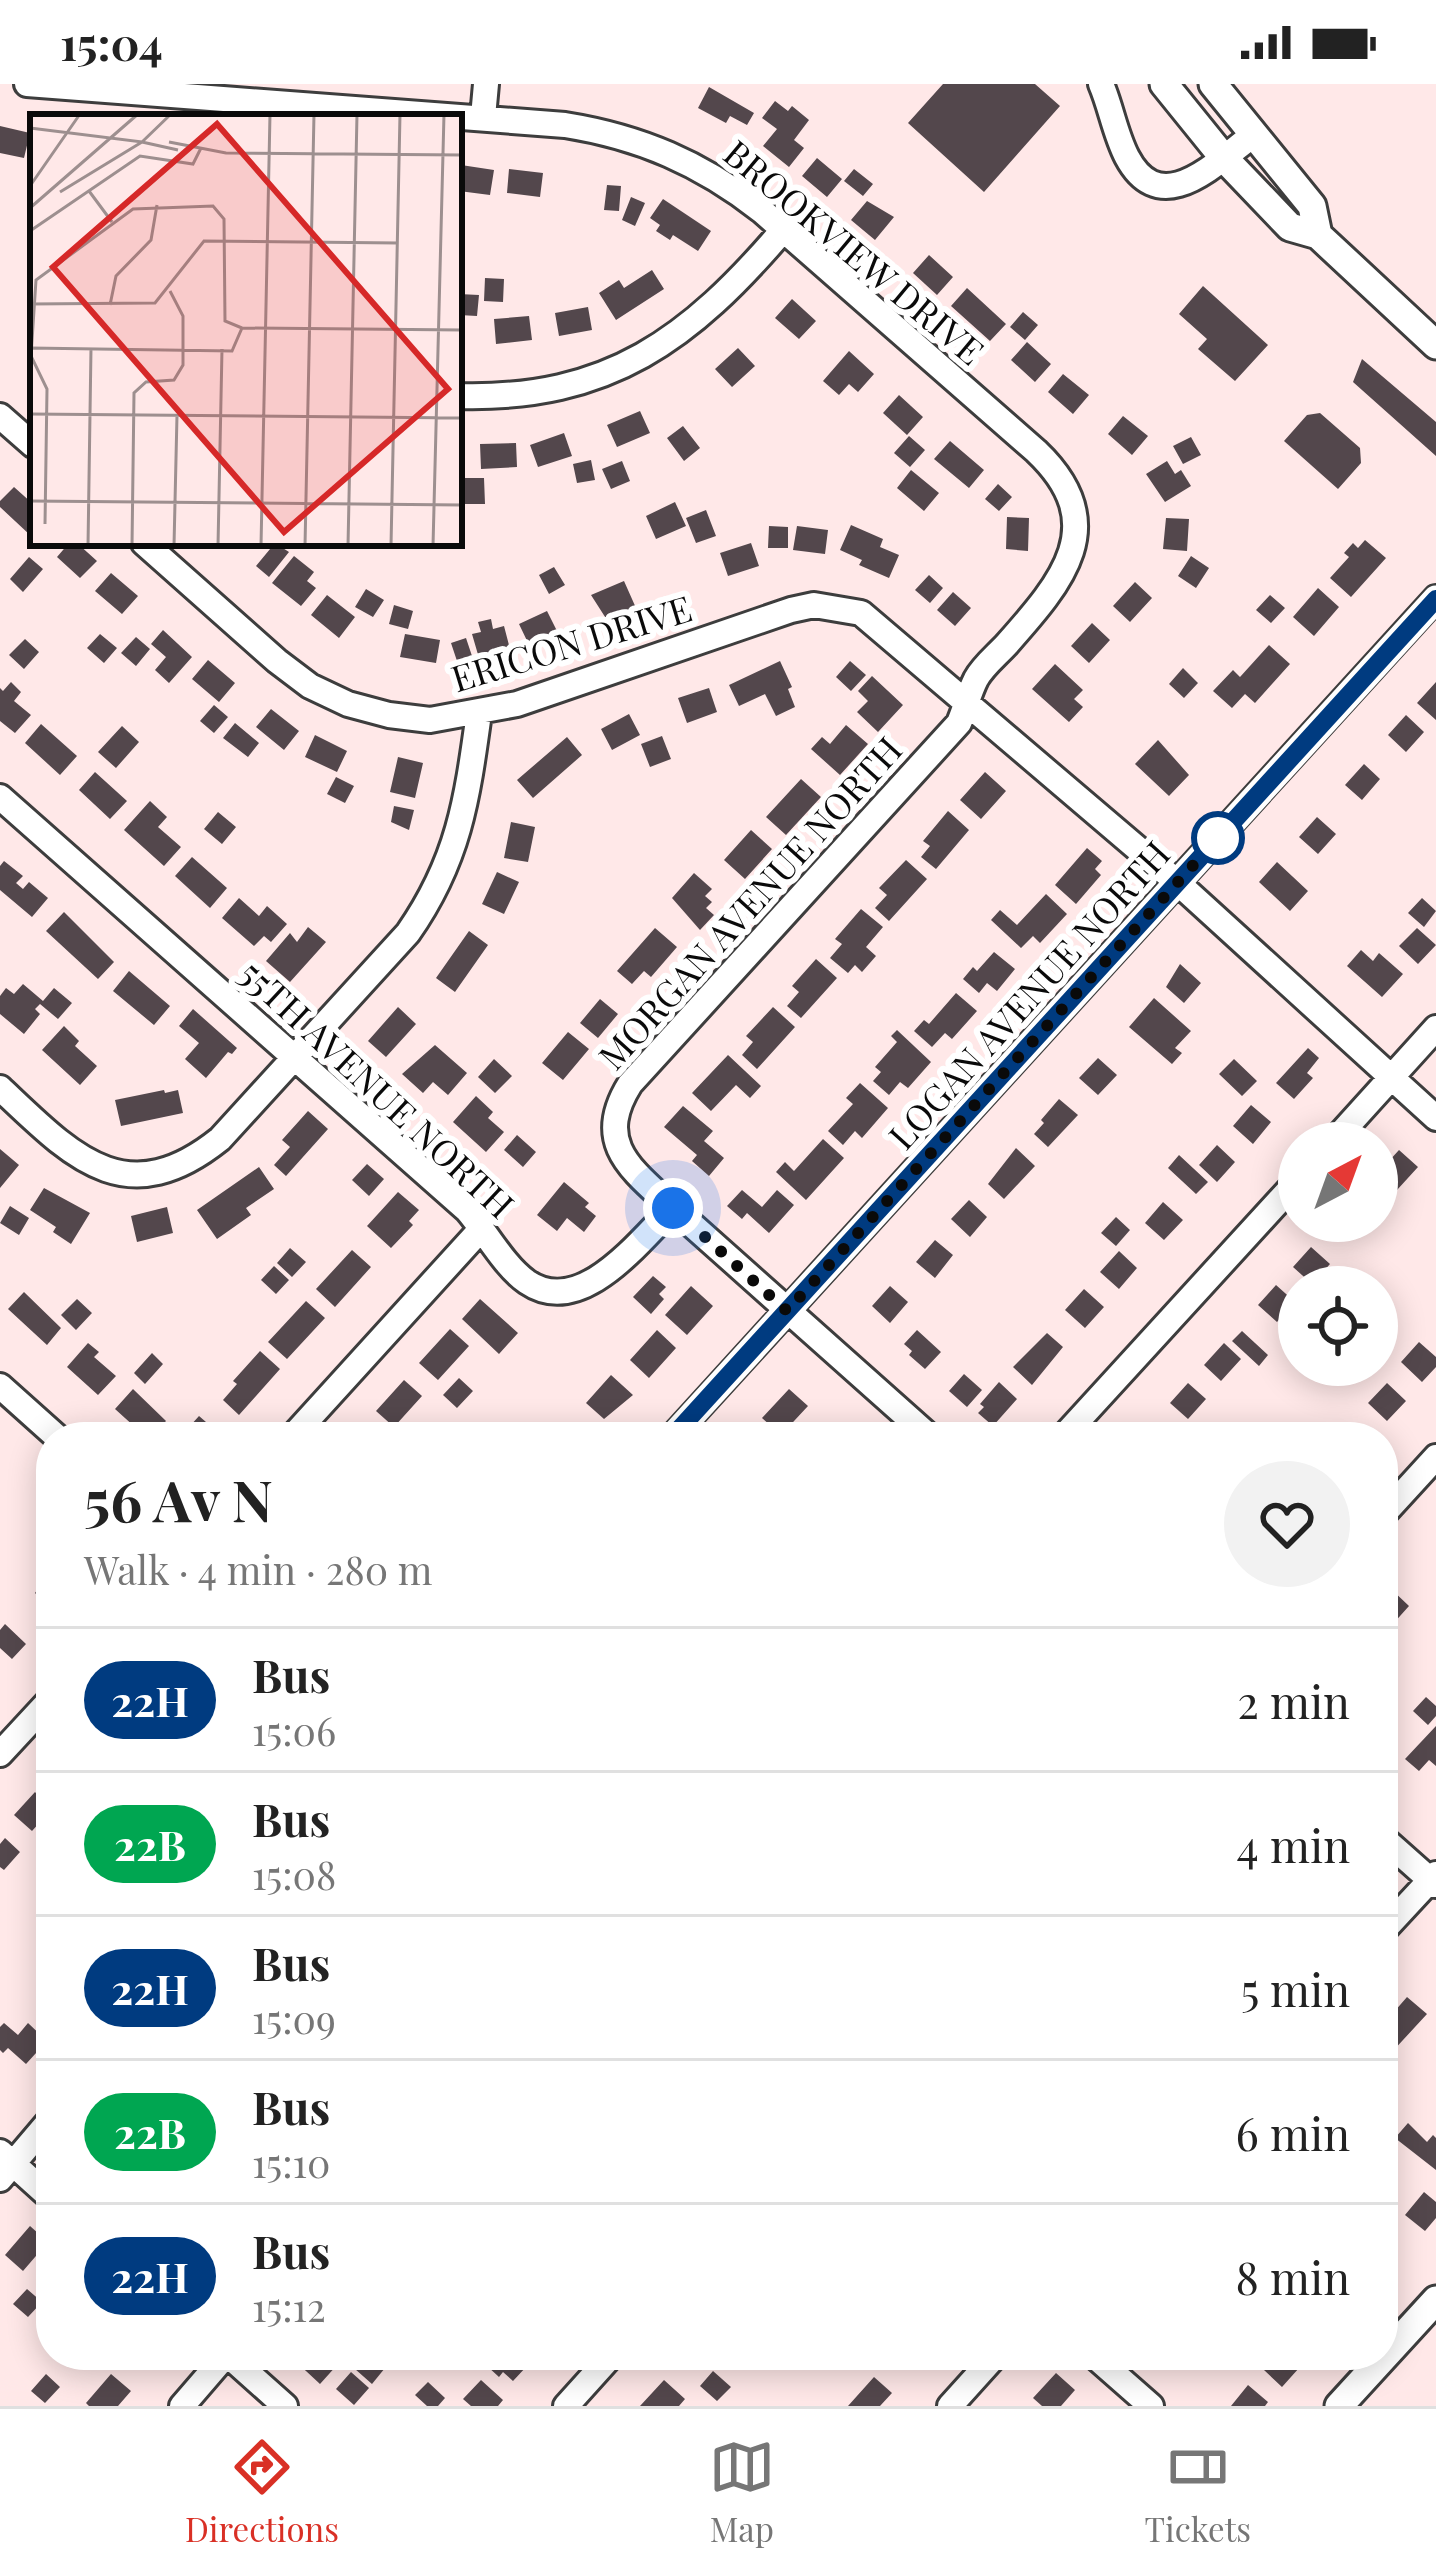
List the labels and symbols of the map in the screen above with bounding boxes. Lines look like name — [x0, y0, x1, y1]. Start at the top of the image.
inset map — [30, 114, 462, 546]
street label: BROOKVIEW DRIVE — [715, 128, 995, 374]
street label: ERICON DRIVE — [445, 583, 697, 701]
street label: MORGAN AVENUE NORTH — [587, 725, 911, 1079]
unlabelled marker — [1193, 813, 1243, 863]
street label: LOGAN AVENUE NORTH — [877, 830, 1179, 1158]
street label: 55TH AVENUE NORTH — [231, 948, 525, 1228]
north arrow — [1278, 1122, 1398, 1242]
your location — [643, 1178, 703, 1238]

